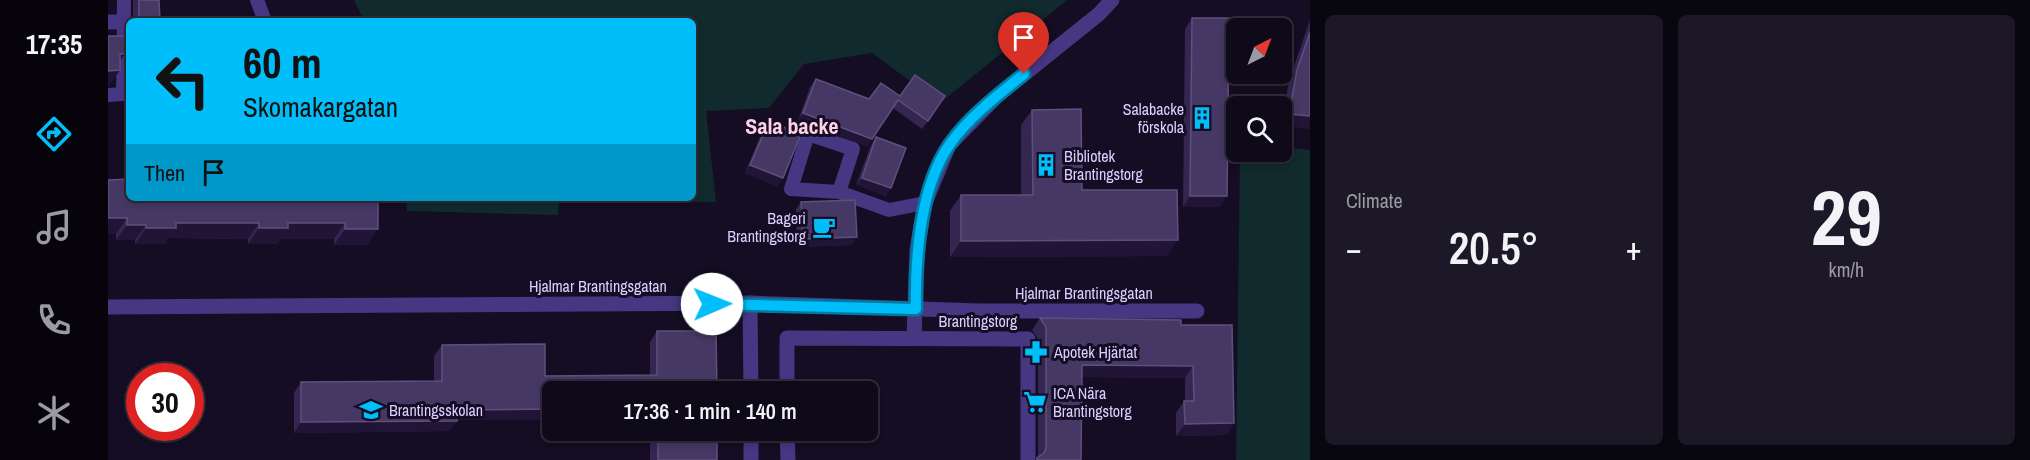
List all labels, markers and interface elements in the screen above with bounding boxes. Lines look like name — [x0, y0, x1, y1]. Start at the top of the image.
pin — [998, 12, 1049, 74]
north arrow — [1226, 18, 1292, 84]
map controls — [1226, 18, 1292, 162]
icon: arrive — [1007, 21, 1040, 54]
text: 17:35 — [26, 26, 82, 62]
text: 60 m — [243, 35, 322, 91]
icon: left — [144, 42, 222, 120]
text: Skomakargatan — [243, 89, 398, 125]
button: search — [1226, 96, 1292, 162]
place label: Salabacke förskola — [1123, 98, 1185, 138]
building icon: Salabacke förskola — [1189, 105, 1215, 131]
district label: Sala backe — [745, 111, 839, 141]
icon: directions — [33, 113, 75, 155]
place label: Bibliotek Brantingstorg — [1064, 145, 1143, 185]
building icon: Bibliotek Brantingstorg — [1033, 152, 1059, 178]
icon: arrive — [197, 156, 230, 189]
text: Then — [144, 158, 185, 188]
text: 29 — [1811, 164, 1882, 269]
text: Climate — [1346, 187, 1403, 214]
icon: music — [33, 206, 75, 248]
place label: Bageri Brantingstorg — [727, 207, 807, 247]
cafe icon: Bageri Brantingstorg — [811, 214, 837, 240]
text: 20.5° — [1449, 217, 1539, 278]
text: − — [1346, 226, 1362, 270]
text: + — [1626, 226, 1641, 270]
text: km/h — [1828, 256, 1864, 283]
position arrow — [680, 272, 744, 336]
street label: Hjalmar Brantingsgatan — [529, 275, 667, 297]
street label: Hjalmar Brantingsgatan — [1015, 282, 1153, 304]
icon: phone — [33, 299, 75, 341]
street label: Brantingstorg — [939, 310, 1018, 332]
pharmacy icon: Apotek Hjärtat — [1023, 339, 1049, 365]
place label: Apotek Hjärtat — [1053, 341, 1137, 363]
speed limit sign: 30 — [126, 363, 204, 441]
place label: ICA Nära Brantingstorg — [1053, 382, 1132, 422]
supermarket icon: ICA Nära Brantingstorg — [1022, 389, 1048, 415]
icon: climate — [33, 392, 75, 434]
text: 17:36 · 1 min · 140 m — [623, 396, 797, 426]
school or university icon: Brantingsskolan — [358, 397, 384, 423]
place label: Brantingsskolan — [389, 399, 483, 421]

